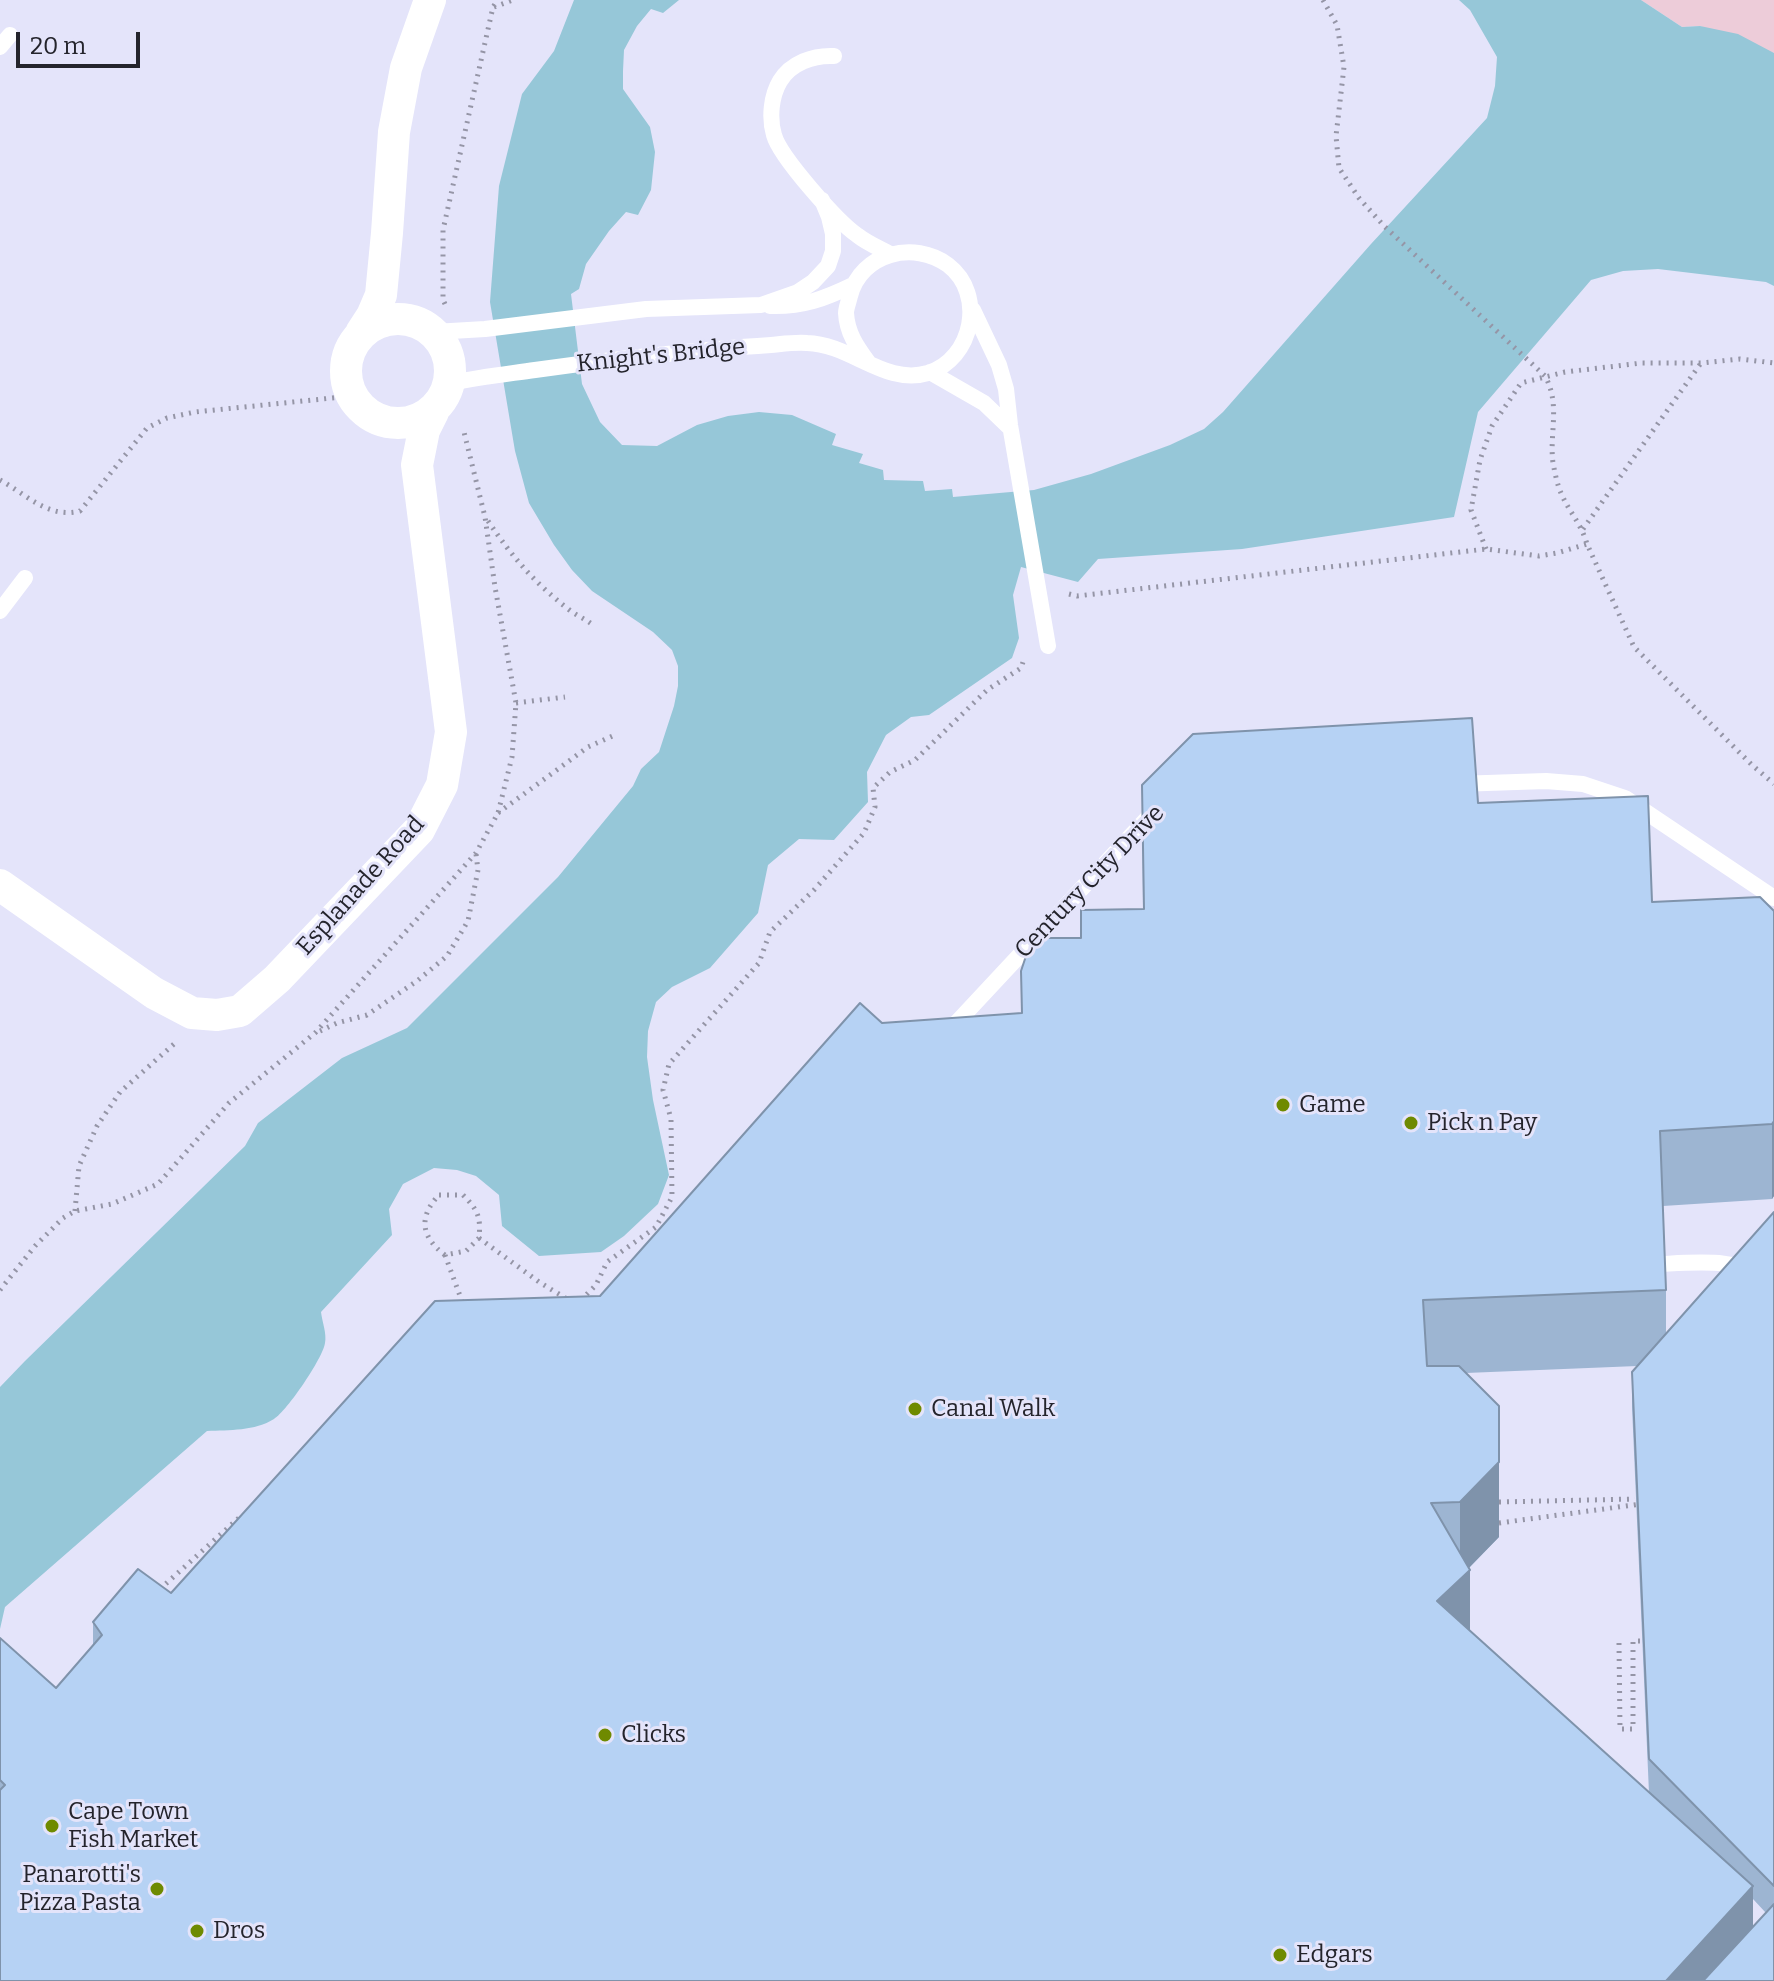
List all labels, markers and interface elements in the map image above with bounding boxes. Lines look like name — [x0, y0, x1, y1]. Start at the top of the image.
scale bar — [20, 16, 144, 66]
text: 20 m — [30, 32, 86, 60]
street label: Knight's Bridge — [575, 333, 747, 379]
street label: Century City Drive — [1009, 799, 1171, 965]
street label: Esplanade Road — [291, 811, 431, 961]
place label: Game — [1299, 1091, 1366, 1119]
marker: Game — [1274, 1096, 1292, 1114]
place label: Pick n Pay — [1427, 1109, 1537, 1137]
marker: Pick n Pay — [1402, 1114, 1420, 1132]
place label: Canal Walk — [931, 1395, 1055, 1423]
marker: Canal Walk — [906, 1400, 924, 1418]
place label: Clicks — [621, 1721, 686, 1749]
marker: Clicks — [596, 1726, 614, 1744]
place label: Cape Town Fish Market — [68, 1798, 198, 1854]
marker: Cape Town Fish Market — [43, 1817, 61, 1835]
place label: Panarotti's Pizza Pasta — [19, 1861, 141, 1917]
marker: Panarotti's Pizza Pasta — [148, 1880, 166, 1898]
place label: Dros — [213, 1917, 265, 1945]
marker: Dros — [188, 1922, 206, 1940]
place label: Edgars — [1296, 1941, 1373, 1969]
marker: Edgars — [1271, 1946, 1289, 1964]

